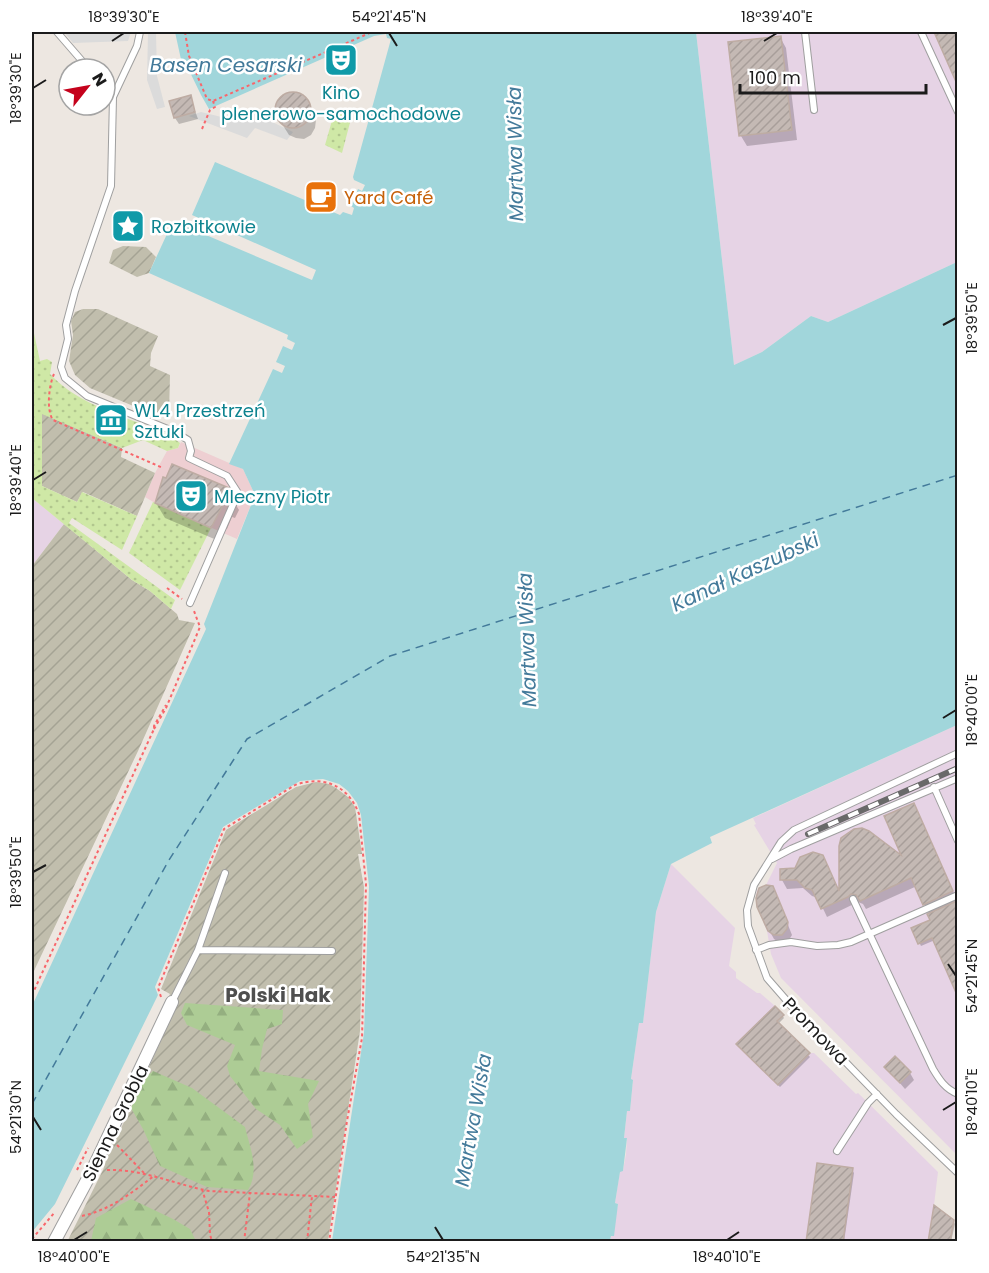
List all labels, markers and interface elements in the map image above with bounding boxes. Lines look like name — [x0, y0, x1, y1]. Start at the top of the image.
text: 18°39'30"E — [88, 6, 160, 27]
text: 54°21'45"N — [352, 6, 426, 27]
text: 18°39'40"E — [741, 6, 813, 27]
theatre icon: Kino plenerowo-samochodowe — [323, 42, 359, 78]
water label: Basen Cesarski — [150, 51, 303, 79]
text: 18°39'30"E — [5, 52, 26, 124]
north arrow — [57, 57, 117, 117]
scale bar — [740, 57, 926, 95]
text: 100 m — [749, 65, 801, 90]
text: N — [86, 68, 112, 91]
place label: Kino plenerowo-samochodowe — [221, 80, 461, 126]
water label: Martwa Wisła — [500, 86, 530, 222]
cafe icon: Yard Café — [303, 179, 339, 215]
place label: Yard Café — [344, 185, 434, 210]
place icon: Rozbitkowie — [110, 208, 146, 244]
place label: Rozbitkowie — [151, 214, 256, 239]
text: 18°39'50"E — [961, 282, 982, 354]
place label: WL4 Przestrzeń Sztuki — [134, 398, 266, 444]
museum icon: WL4 Przestrzeń Sztuki — [93, 402, 129, 438]
text: 18°39'40"E — [5, 444, 26, 516]
theatre icon: Mleczny Piotr — [173, 478, 209, 514]
place label: Mleczny Piotr — [214, 484, 331, 509]
water label: Kanał Kaszubski — [667, 525, 824, 618]
water label: Martwa Wisła — [511, 572, 543, 708]
text: 18°40'00"E — [961, 674, 982, 746]
text: 18°39'50"E — [5, 836, 26, 908]
text: 54°21'45"N — [961, 939, 982, 1013]
district label: Polski Hak — [225, 981, 331, 1009]
street label: Promowa — [777, 992, 855, 1070]
water label: Martwa Wisła — [448, 1051, 498, 1189]
street label: Sienna Grobla — [76, 1060, 154, 1186]
text: 18°40'10"E — [961, 1068, 982, 1136]
text: 54°21'30"N — [5, 1080, 26, 1154]
text: 18°40'00"E — [38, 1246, 110, 1267]
text: 54°21'35"N — [406, 1246, 480, 1267]
text: 18°40'10"E — [693, 1246, 761, 1267]

